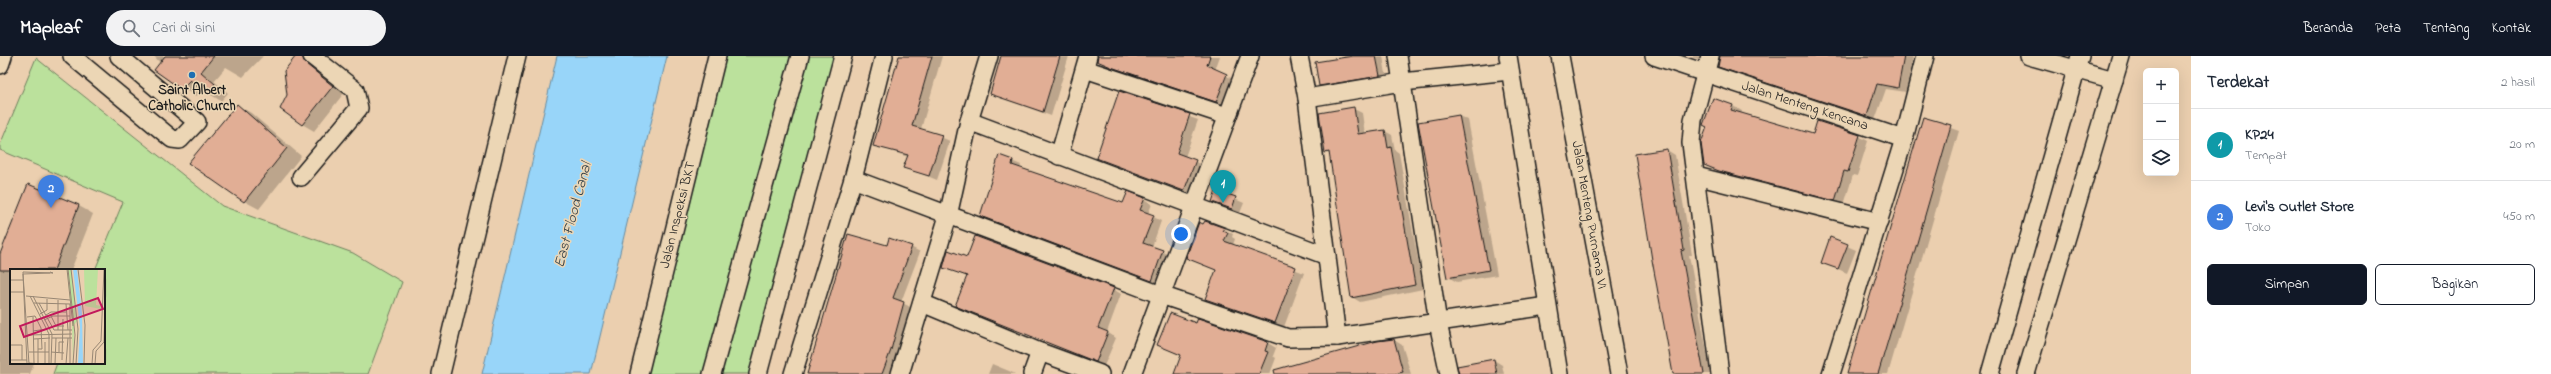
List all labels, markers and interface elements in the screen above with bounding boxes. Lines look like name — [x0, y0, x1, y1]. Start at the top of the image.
search box — [106, 10, 386, 46]
text: Mapleaf — [20, 15, 82, 42]
icon: search — [120, 17, 142, 39]
text: Cari di sini — [152, 17, 215, 39]
text: Beranda — [2303, 18, 2353, 39]
text: Peta — [2375, 18, 2401, 39]
text: Tentang — [2423, 18, 2470, 39]
text: Kontak — [2492, 18, 2531, 39]
map controls — [2143, 68, 2179, 176]
button: + — [2143, 68, 2179, 104]
marker: Saint Albert Catholic Church — [187, 70, 197, 80]
text: Terdekat — [2207, 70, 2269, 95]
text: 2 hasil — [2501, 73, 2535, 92]
street label: Jalan Menteng Kencana — [1739, 76, 1871, 137]
place label: Saint Albert Catholic Church — [148, 80, 236, 117]
button: − — [2143, 104, 2179, 140]
text: KP24 — [2245, 124, 2274, 146]
text: 1 — [2218, 135, 2222, 154]
text: 20 m — [2510, 135, 2535, 154]
street label: Jalan Menteng Purnama VI — [1565, 139, 1612, 291]
button: layers — [2143, 140, 2179, 176]
text: Tempat — [2245, 146, 2287, 165]
water label: East Flood Canal — [548, 158, 598, 270]
street label: Jalan Inspeksi BKT — [655, 159, 701, 271]
pin: 1 — [1210, 170, 1236, 203]
pin: 2 — [38, 175, 64, 208]
text: Levi's Outlet Store — [2245, 196, 2354, 218]
text: 2 — [2217, 207, 2223, 226]
text: 450 m — [2503, 207, 2535, 226]
text: Toko — [2245, 218, 2271, 237]
your location — [1171, 224, 1191, 244]
button: Simpan — [2207, 264, 2367, 305]
button: Bagikan — [2375, 264, 2535, 305]
inset map — [10, 269, 105, 364]

